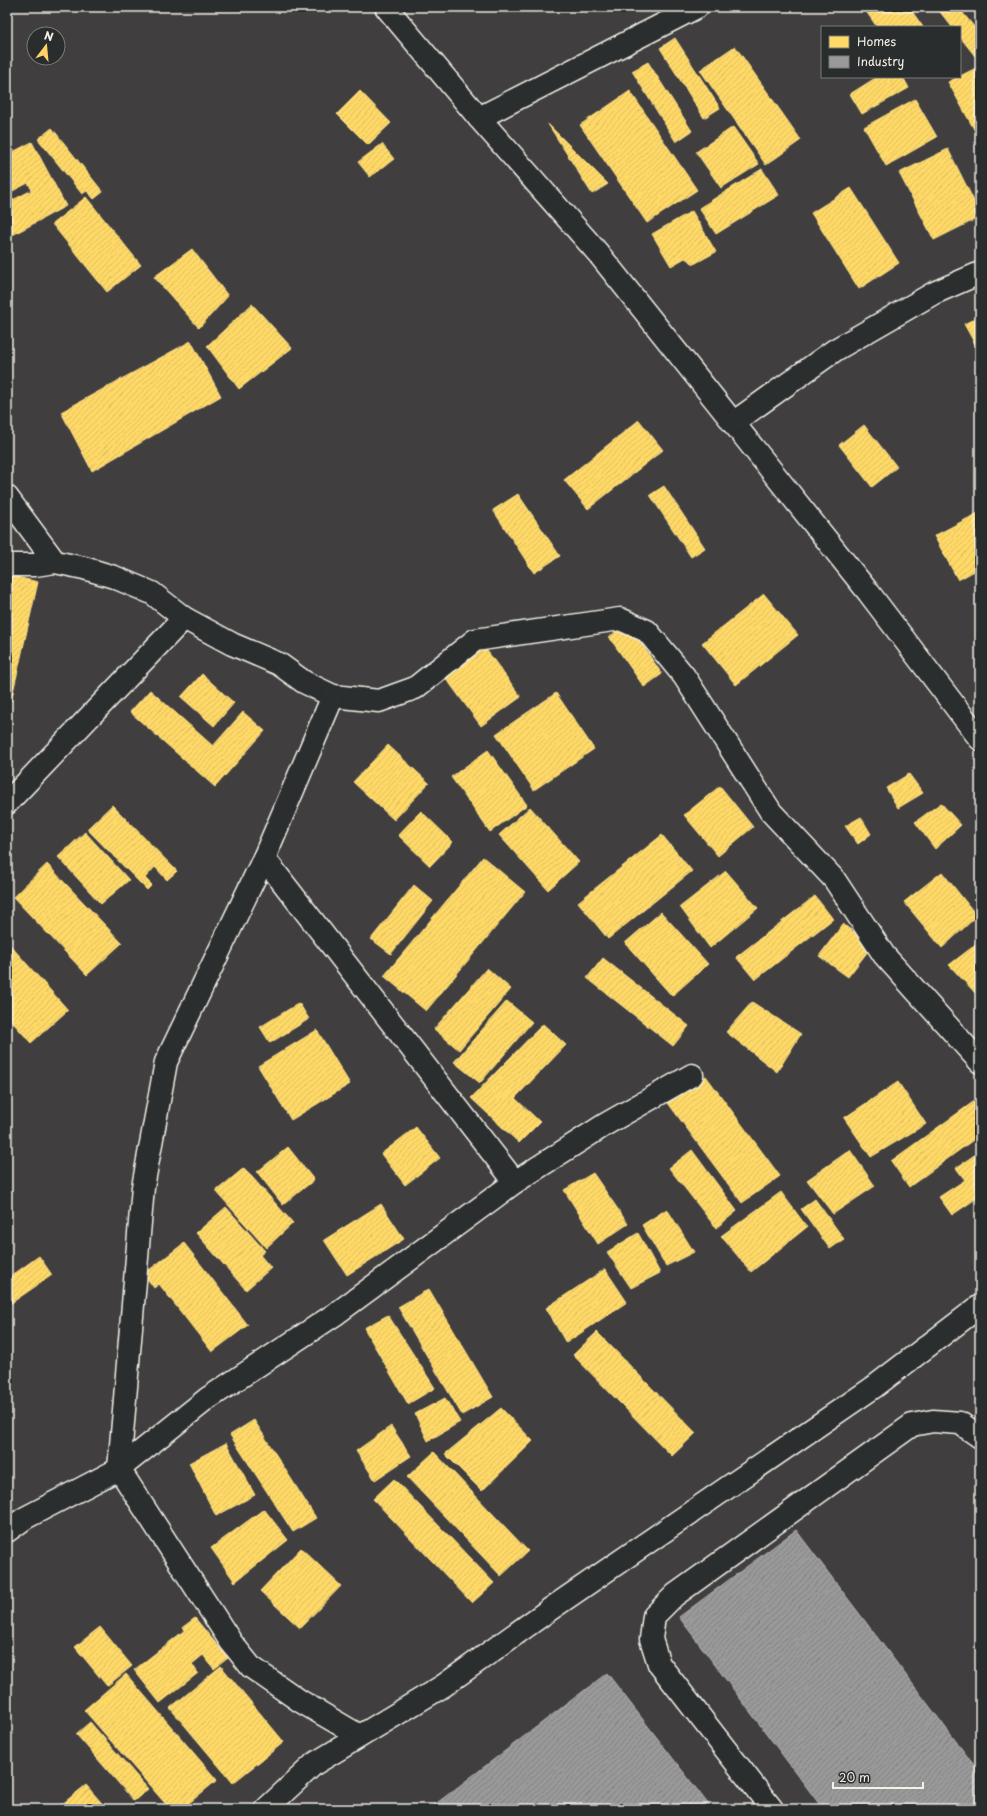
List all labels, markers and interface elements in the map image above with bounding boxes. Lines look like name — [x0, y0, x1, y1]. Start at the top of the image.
north arrow — [26, 26, 66, 66]
legend — [821, 26, 961, 78]
text: N — [42, 27, 56, 45]
text: Homes — [857, 32, 896, 50]
text: Industry — [857, 52, 905, 70]
scale bar — [833, 1764, 923, 1790]
text: 20 m — [839, 1768, 870, 1786]

